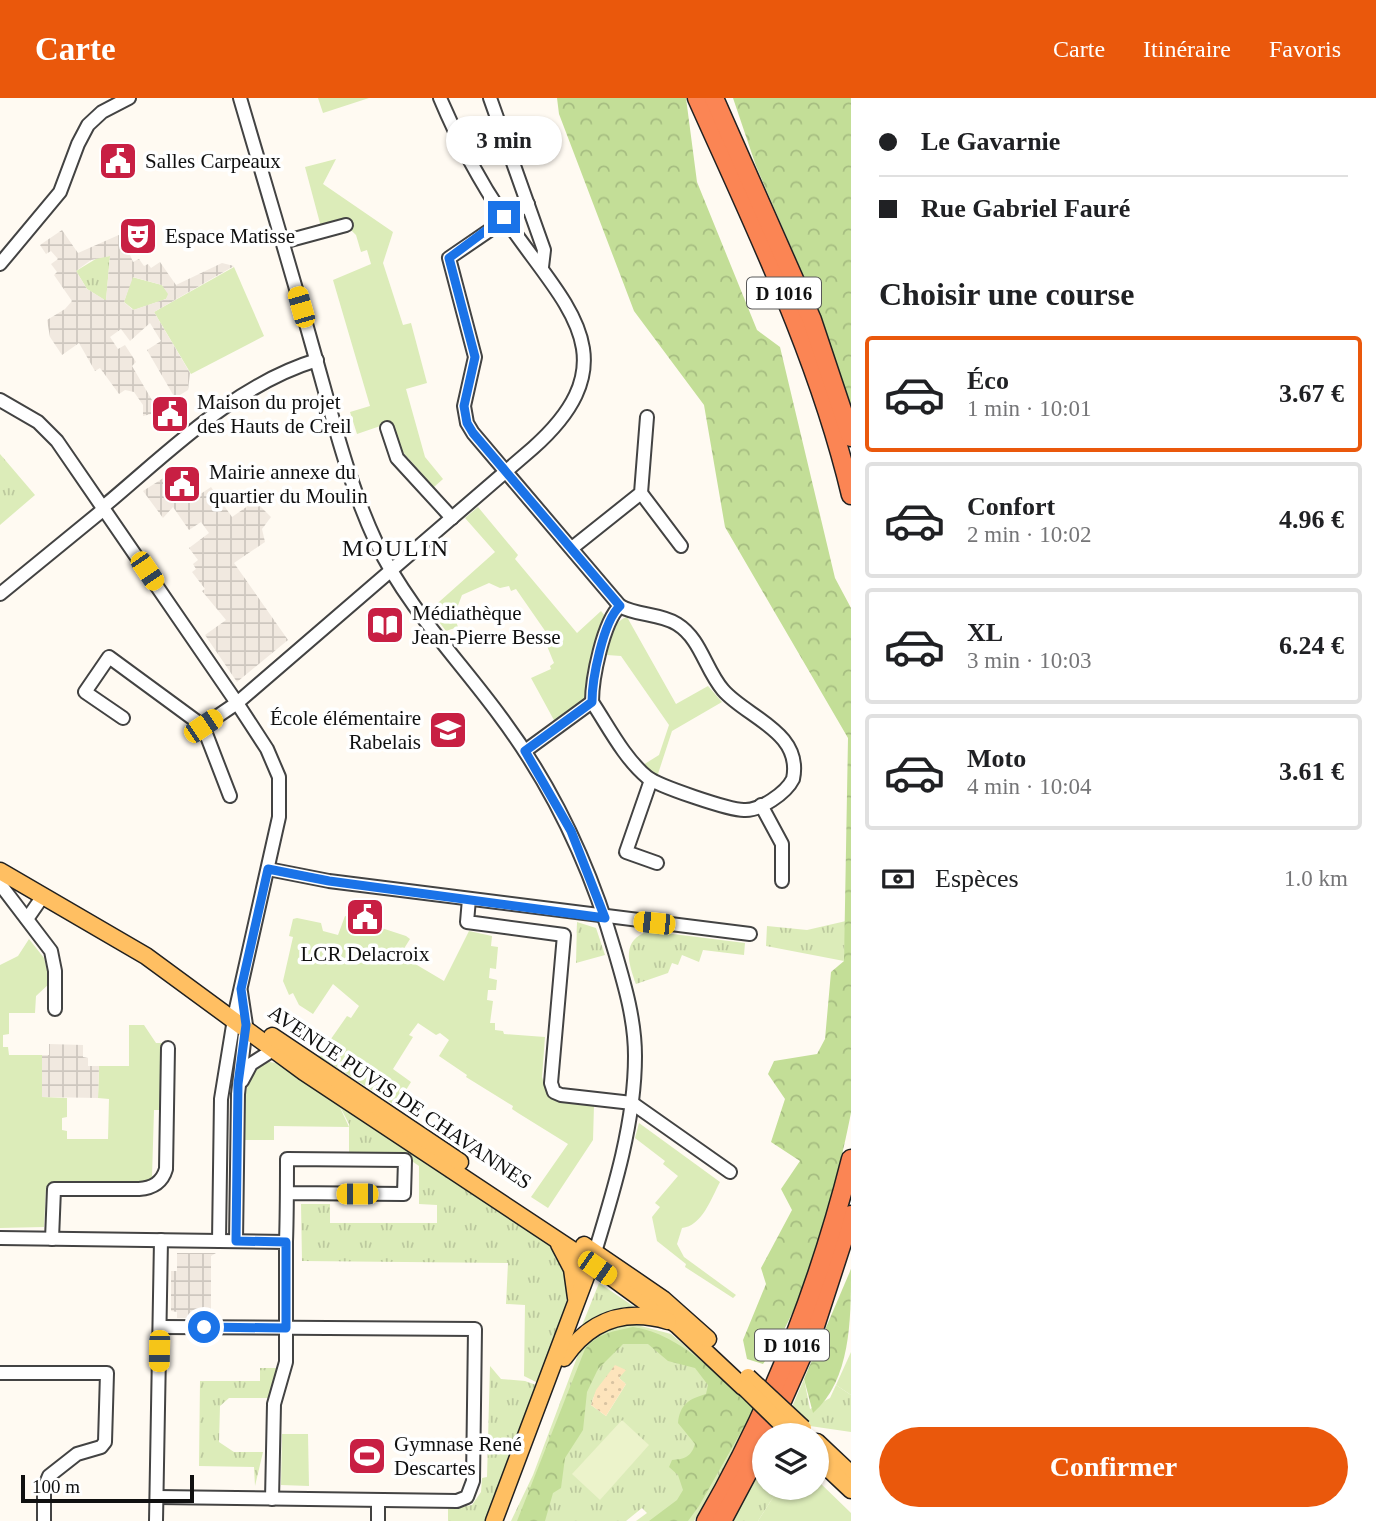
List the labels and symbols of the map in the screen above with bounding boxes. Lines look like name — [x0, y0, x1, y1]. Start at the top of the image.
callout: 3 min — [446, 116, 562, 164]
public building icon: Salles Carpeaux — [97, 140, 139, 182]
place label: Salles Carpeaux — [145, 149, 281, 173]
route end — [488, 201, 520, 233]
theatre icon: Espace Matisse — [117, 215, 159, 257]
place label: Espace Matisse — [165, 224, 295, 248]
road number: D 1016 — [747, 278, 821, 308]
car — [286, 284, 317, 330]
place label: Maison du projet des Hauts de Creil — [197, 390, 352, 438]
public building icon: Maison du projet des Hauts de Creil — [149, 393, 191, 435]
place label: Mairie annexe du quartier du Moulin — [209, 460, 368, 508]
public building icon: Mairie annexe du quartier du Moulin — [161, 463, 203, 505]
district label: MOULIN — [342, 535, 450, 561]
car — [127, 548, 168, 594]
place label: Médiathèque Jean-Pierre Besse — [412, 601, 561, 649]
library icon: Médiathèque Jean-Pierre Besse — [364, 604, 406, 646]
car — [180, 706, 227, 746]
place label: École élémentaire Rabelais — [270, 706, 421, 754]
school or university icon: École élémentaire Rabelais — [427, 709, 469, 751]
public building icon: LCR Delacroix — [344, 896, 386, 938]
car — [633, 910, 676, 936]
place label: LCR Delacroix — [301, 942, 430, 966]
street label: AVENUE PUVIS DE CHAVANNES — [264, 1000, 536, 1194]
car — [337, 1184, 379, 1205]
car — [574, 1247, 621, 1289]
route start — [188, 1311, 220, 1343]
car — [149, 1330, 170, 1372]
road number: D 1016 — [755, 1330, 829, 1360]
place label: Gymnase René Descartes — [394, 1432, 522, 1480]
sports icon: Gymnase René Descartes — [346, 1435, 388, 1477]
scale bar — [21, 1472, 194, 1504]

